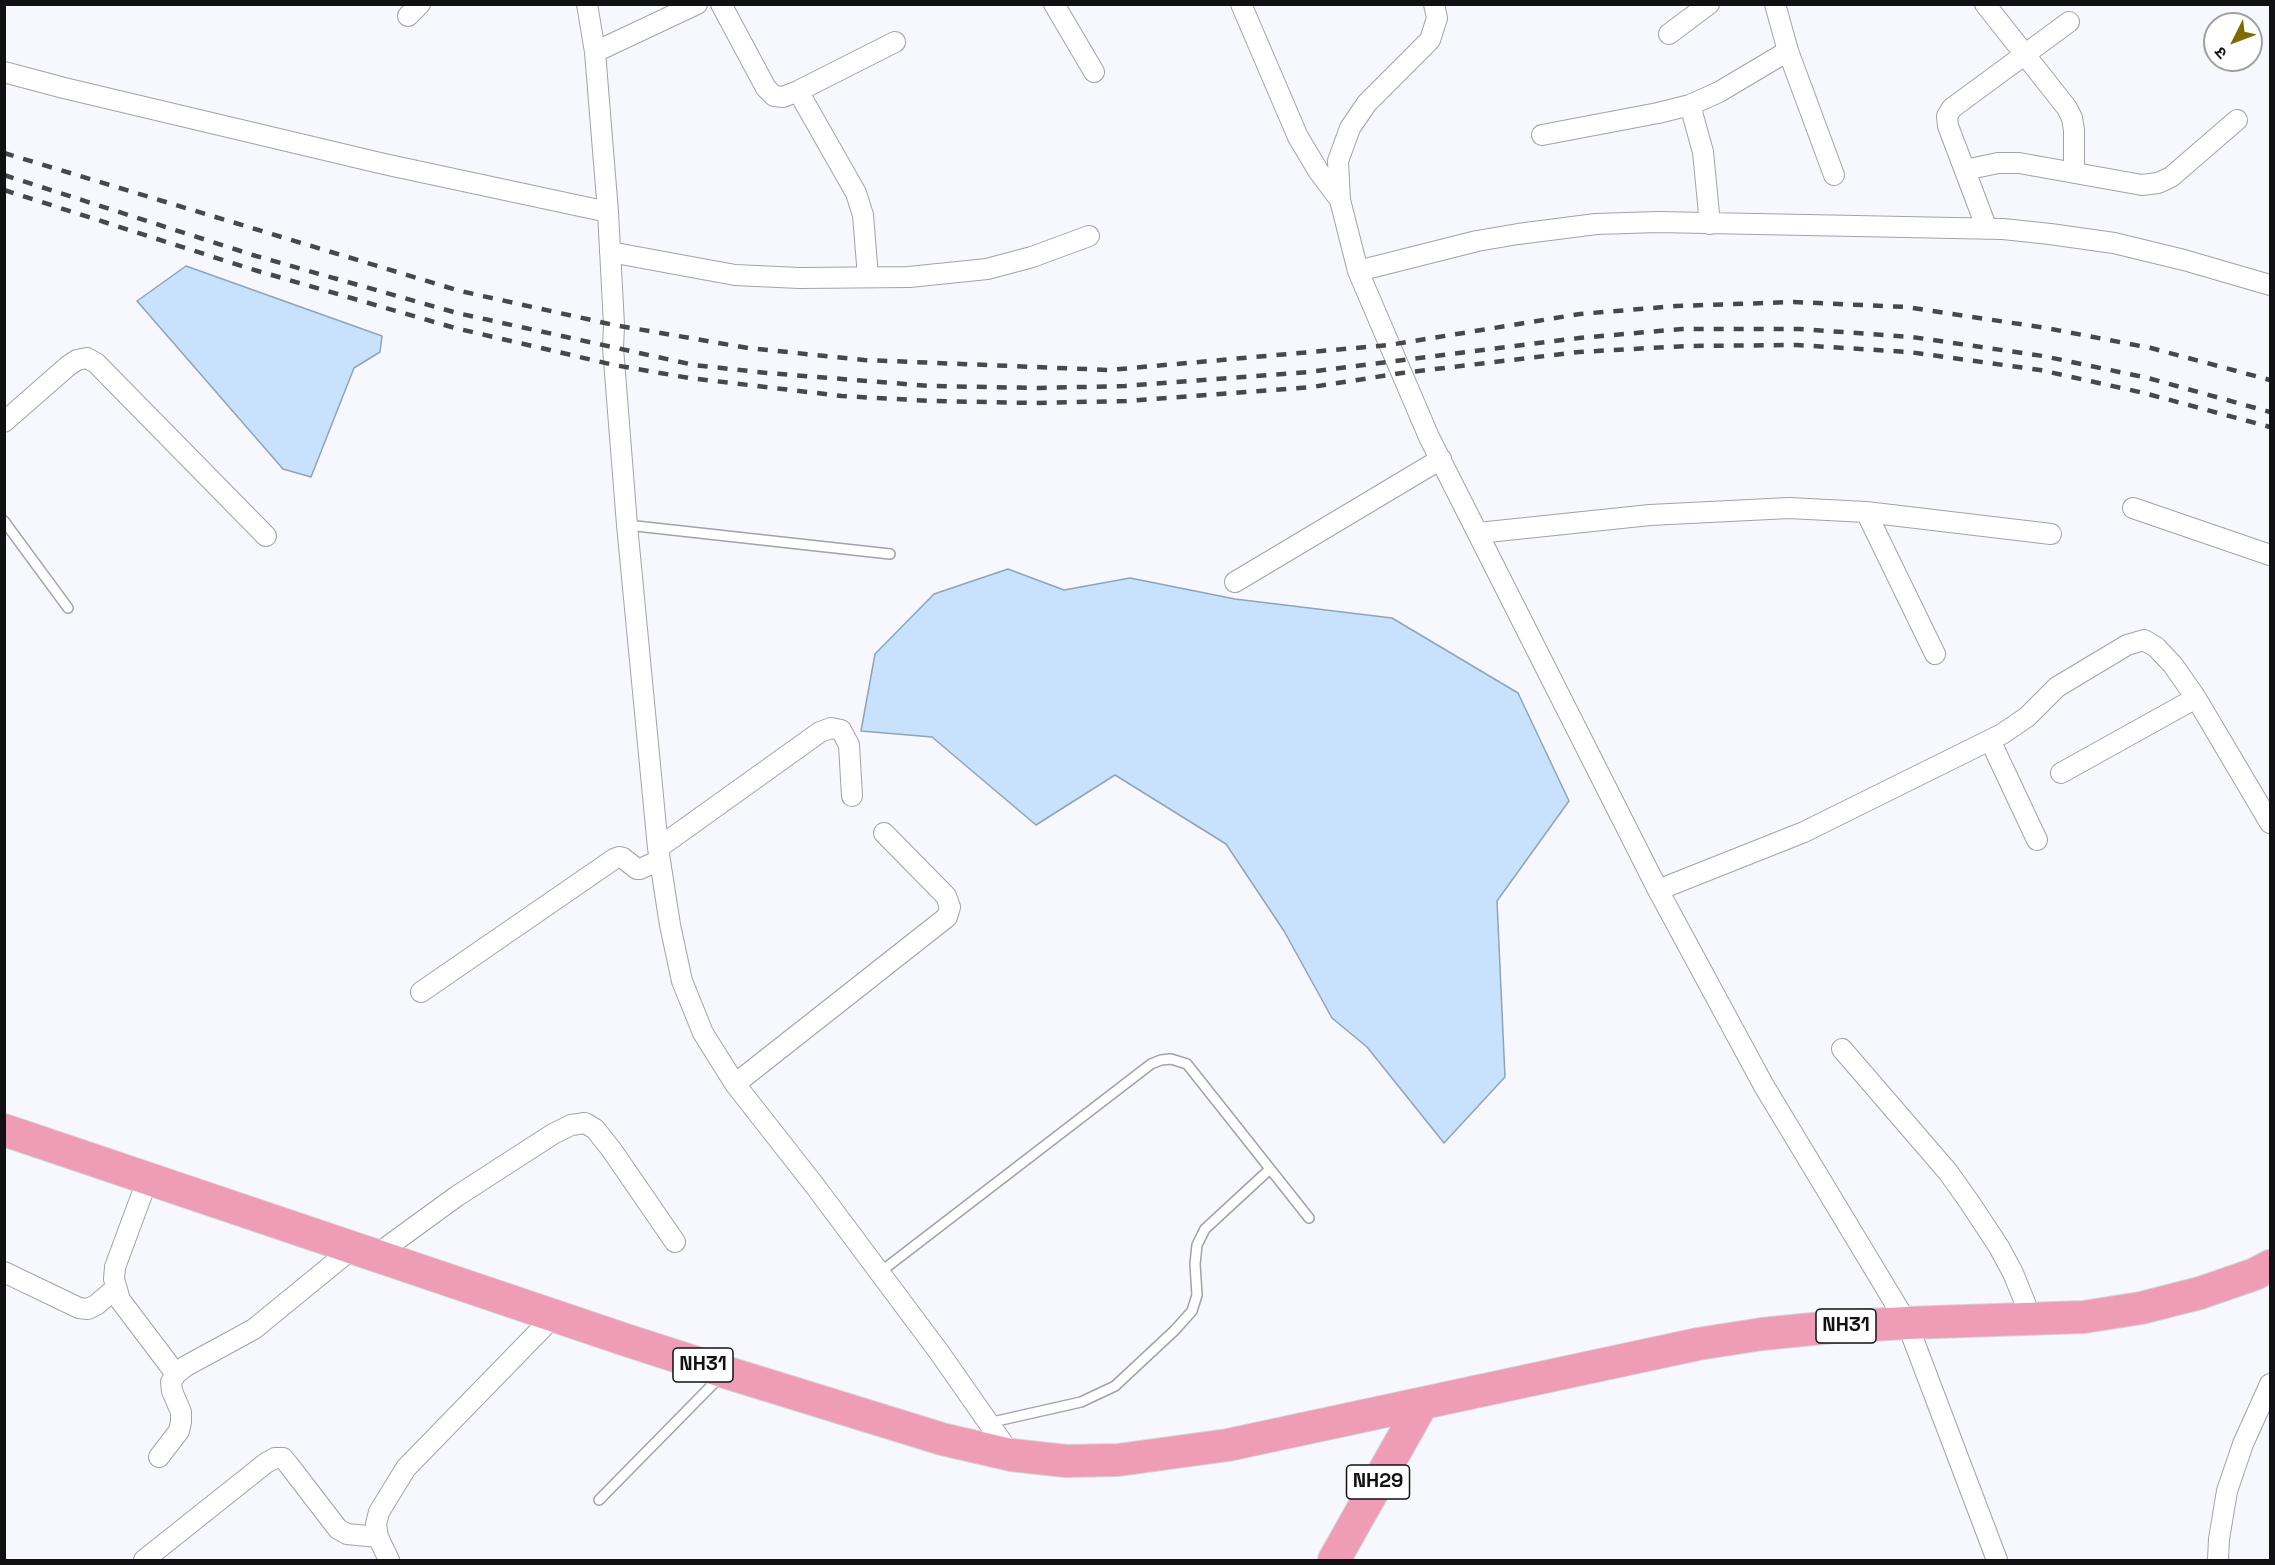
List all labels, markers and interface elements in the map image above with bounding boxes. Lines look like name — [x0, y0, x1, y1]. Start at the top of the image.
north arrow — [2203, 12, 2263, 72]
text: उ — [2210, 43, 2232, 64]
road number: NH31 — [1816, 1309, 1876, 1343]
road number: NH31 — [673, 1348, 733, 1382]
road number: NH29 — [1346, 1465, 1410, 1499]

